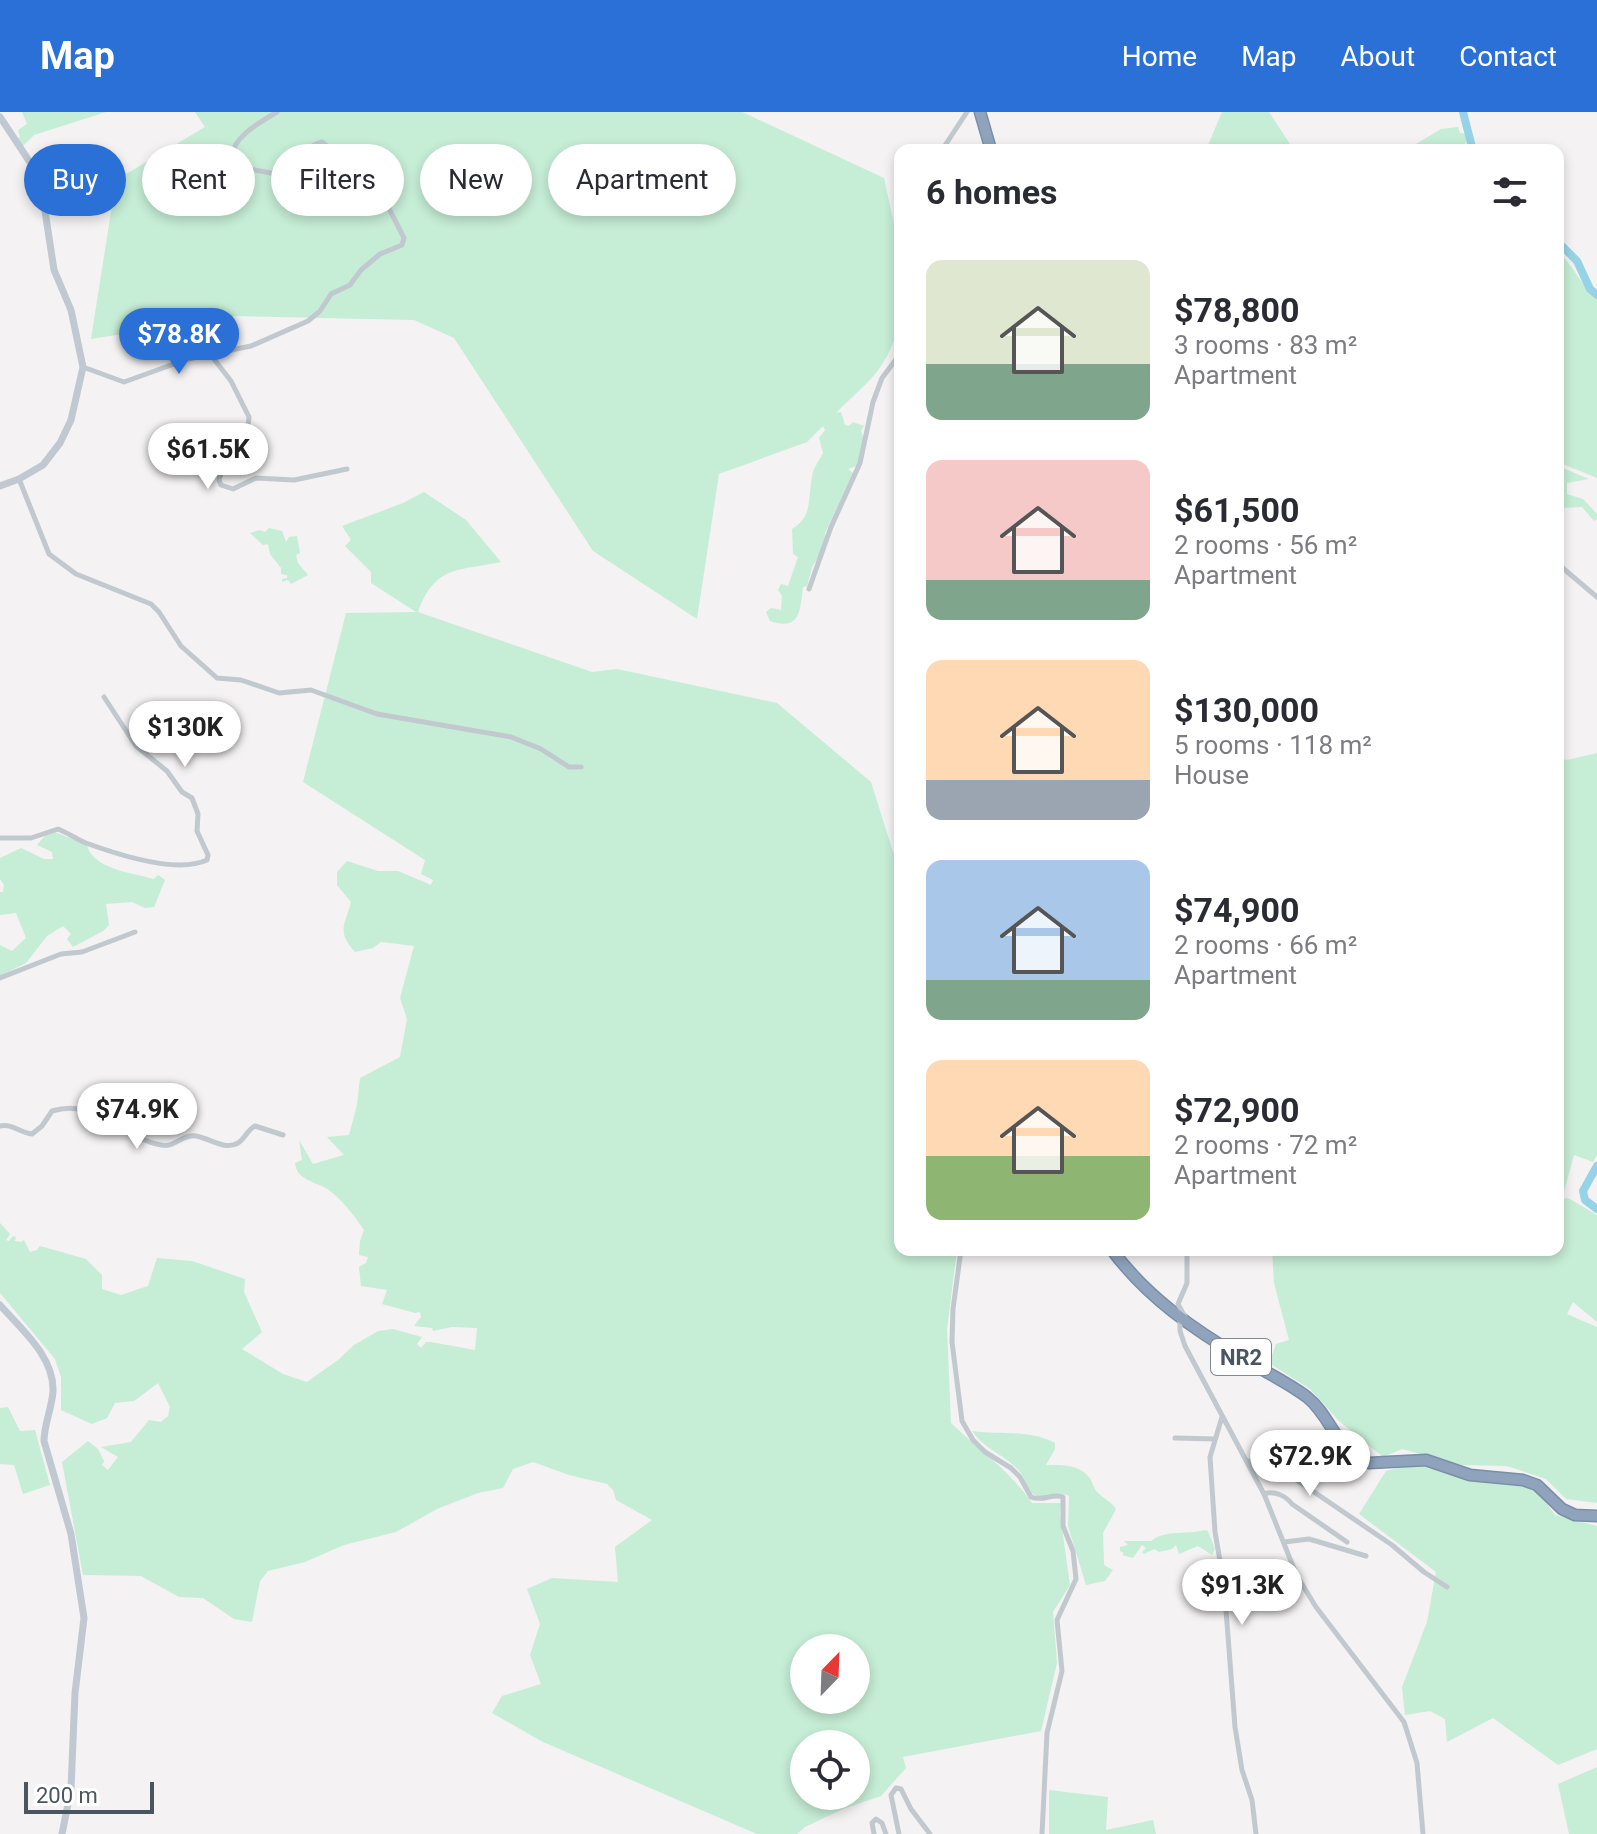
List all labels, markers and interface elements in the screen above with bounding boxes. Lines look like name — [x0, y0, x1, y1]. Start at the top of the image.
text: Map — [40, 34, 115, 78]
text: Home — [1122, 40, 1197, 73]
text: Map — [1241, 40, 1297, 73]
text: About — [1341, 40, 1415, 73]
text: Contact — [1459, 40, 1557, 73]
chip: Buy — [24, 144, 126, 216]
chip: Rent — [142, 144, 255, 216]
chip: Filters — [271, 144, 404, 216]
chip: New — [420, 144, 532, 216]
chip: Apartment — [548, 144, 736, 216]
icon: filters — [1488, 170, 1532, 214]
text: 6 homes — [926, 172, 1057, 212]
text: $78,800 — [1174, 290, 1299, 330]
icon: home — [990, 292, 1086, 388]
pin: $78.8K — [114, 308, 244, 376]
text: $78.8K — [137, 319, 221, 349]
text: 3 rooms · 83 m² — [1174, 330, 1357, 360]
text: Apartment — [1174, 360, 1297, 390]
pin: $61.5K — [143, 423, 273, 491]
text: $61.5K — [166, 434, 250, 464]
text: $61,500 — [1174, 490, 1299, 530]
icon: home — [990, 492, 1086, 588]
text: 2 rooms · 56 m² — [1174, 530, 1357, 560]
text: Apartment — [1174, 560, 1297, 590]
text: $130,000 — [1174, 690, 1319, 730]
icon: home — [990, 692, 1086, 788]
pin: $130K — [129, 701, 241, 769]
text: $130K — [147, 712, 223, 742]
text: 5 rooms · 118 m² — [1174, 730, 1372, 760]
text: House — [1174, 760, 1249, 790]
text: $74,900 — [1174, 890, 1299, 930]
icon: home — [990, 892, 1086, 988]
text: 2 rooms · 66 m² — [1174, 930, 1357, 960]
text: Apartment — [1174, 960, 1297, 990]
pin: $74.9K — [72, 1083, 202, 1151]
text: $72,900 — [1174, 1090, 1299, 1130]
icon: home — [990, 1092, 1086, 1188]
text: $74.9K — [95, 1094, 179, 1124]
text: 2 rooms · 72 m² — [1174, 1130, 1357, 1160]
text: Apartment — [1174, 1160, 1297, 1190]
road number: NR2 — [1211, 1339, 1271, 1375]
pin: $72.9K — [1245, 1430, 1375, 1498]
text: $72.9K — [1268, 1441, 1352, 1471]
pin: $91.3K — [1177, 1559, 1307, 1627]
text: $91.3K — [1200, 1570, 1284, 1600]
north arrow — [790, 1634, 870, 1714]
map controls — [790, 1634, 870, 1810]
button: locate — [790, 1730, 870, 1810]
scale bar — [24, 1778, 154, 1814]
text: 200 m — [36, 1783, 98, 1808]

